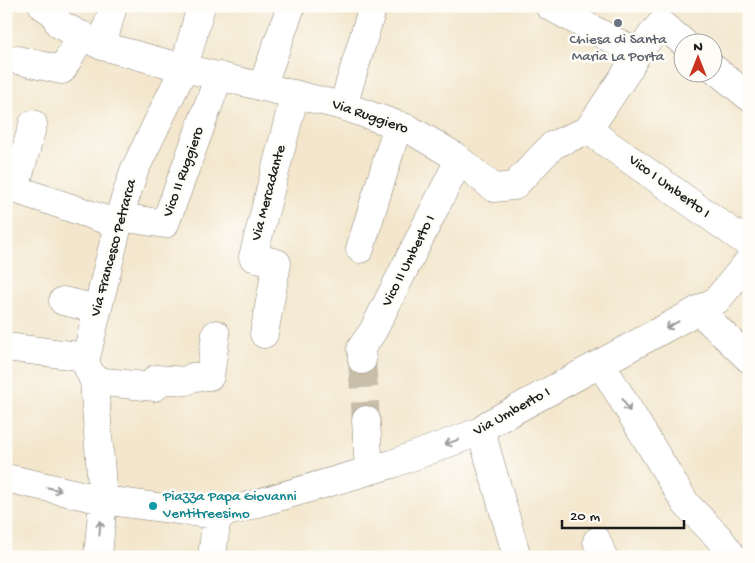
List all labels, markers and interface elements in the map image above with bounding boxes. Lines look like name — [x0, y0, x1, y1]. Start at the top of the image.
marker: Chiesa di Santa Maria La Porta — [612, 17, 624, 29]
place label: Chiesa di Santa Maria La Porta — [569, 31, 667, 66]
north arrow — [672, 32, 722, 82]
text: N — [693, 39, 703, 56]
street label: Via Ruggiero — [329, 95, 411, 139]
street label: Vico II Ruggiero — [159, 124, 209, 221]
street label: Via Mercadante — [247, 143, 291, 244]
street label: Vico I Umberto I — [624, 151, 713, 223]
street label: Via Francesco Petrarca — [87, 177, 141, 320]
street label: Vico II Umberto I — [378, 212, 440, 311]
one-way arrow — [665, 320, 680, 330]
street label: Via Umberto I — [470, 384, 553, 441]
one-way arrow — [621, 398, 631, 412]
one-way arrow — [445, 438, 460, 447]
one-way arrow — [45, 484, 61, 494]
place label: Piazza Papa Giovanni Ventitreesimo — [162, 488, 297, 523]
scale bar — [562, 498, 685, 530]
marker: Piazza Papa Giovanni Ventitreesimo — [147, 500, 159, 512]
text: 20 m — [570, 508, 600, 526]
one-way arrow — [96, 521, 105, 537]

